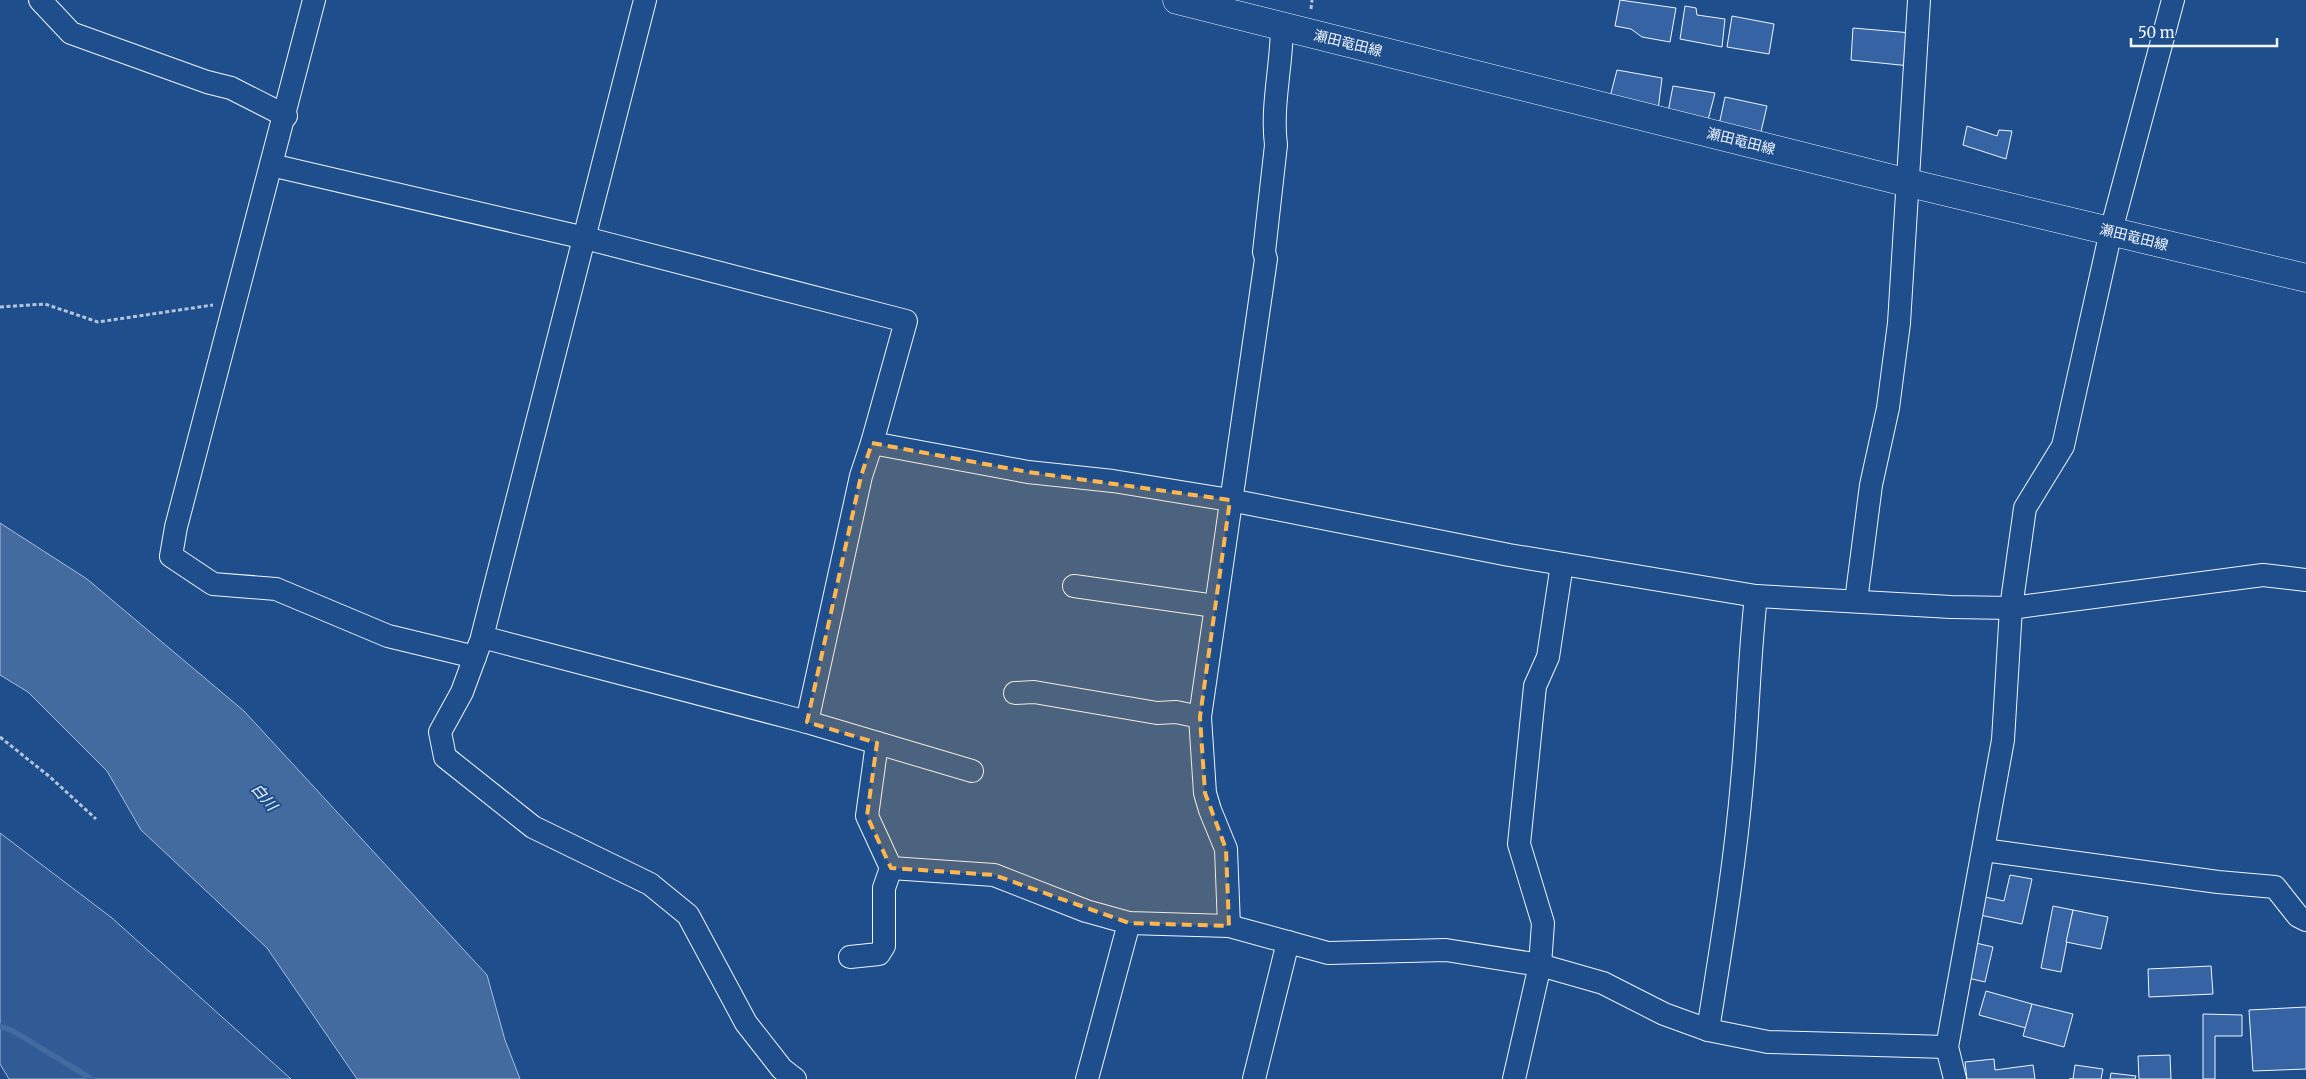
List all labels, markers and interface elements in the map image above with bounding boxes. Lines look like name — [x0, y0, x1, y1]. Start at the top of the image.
scale bar — [2131, 15, 2277, 47]
text: 50 m — [2138, 23, 2175, 42]
street label: 瀬田竜田線 — [1312, 26, 1384, 60]
street label: 瀬田竜田線 — [1705, 124, 1777, 158]
street label: 瀬田竜田線 — [2098, 220, 2170, 254]
water label: 白川 — [247, 779, 283, 816]

